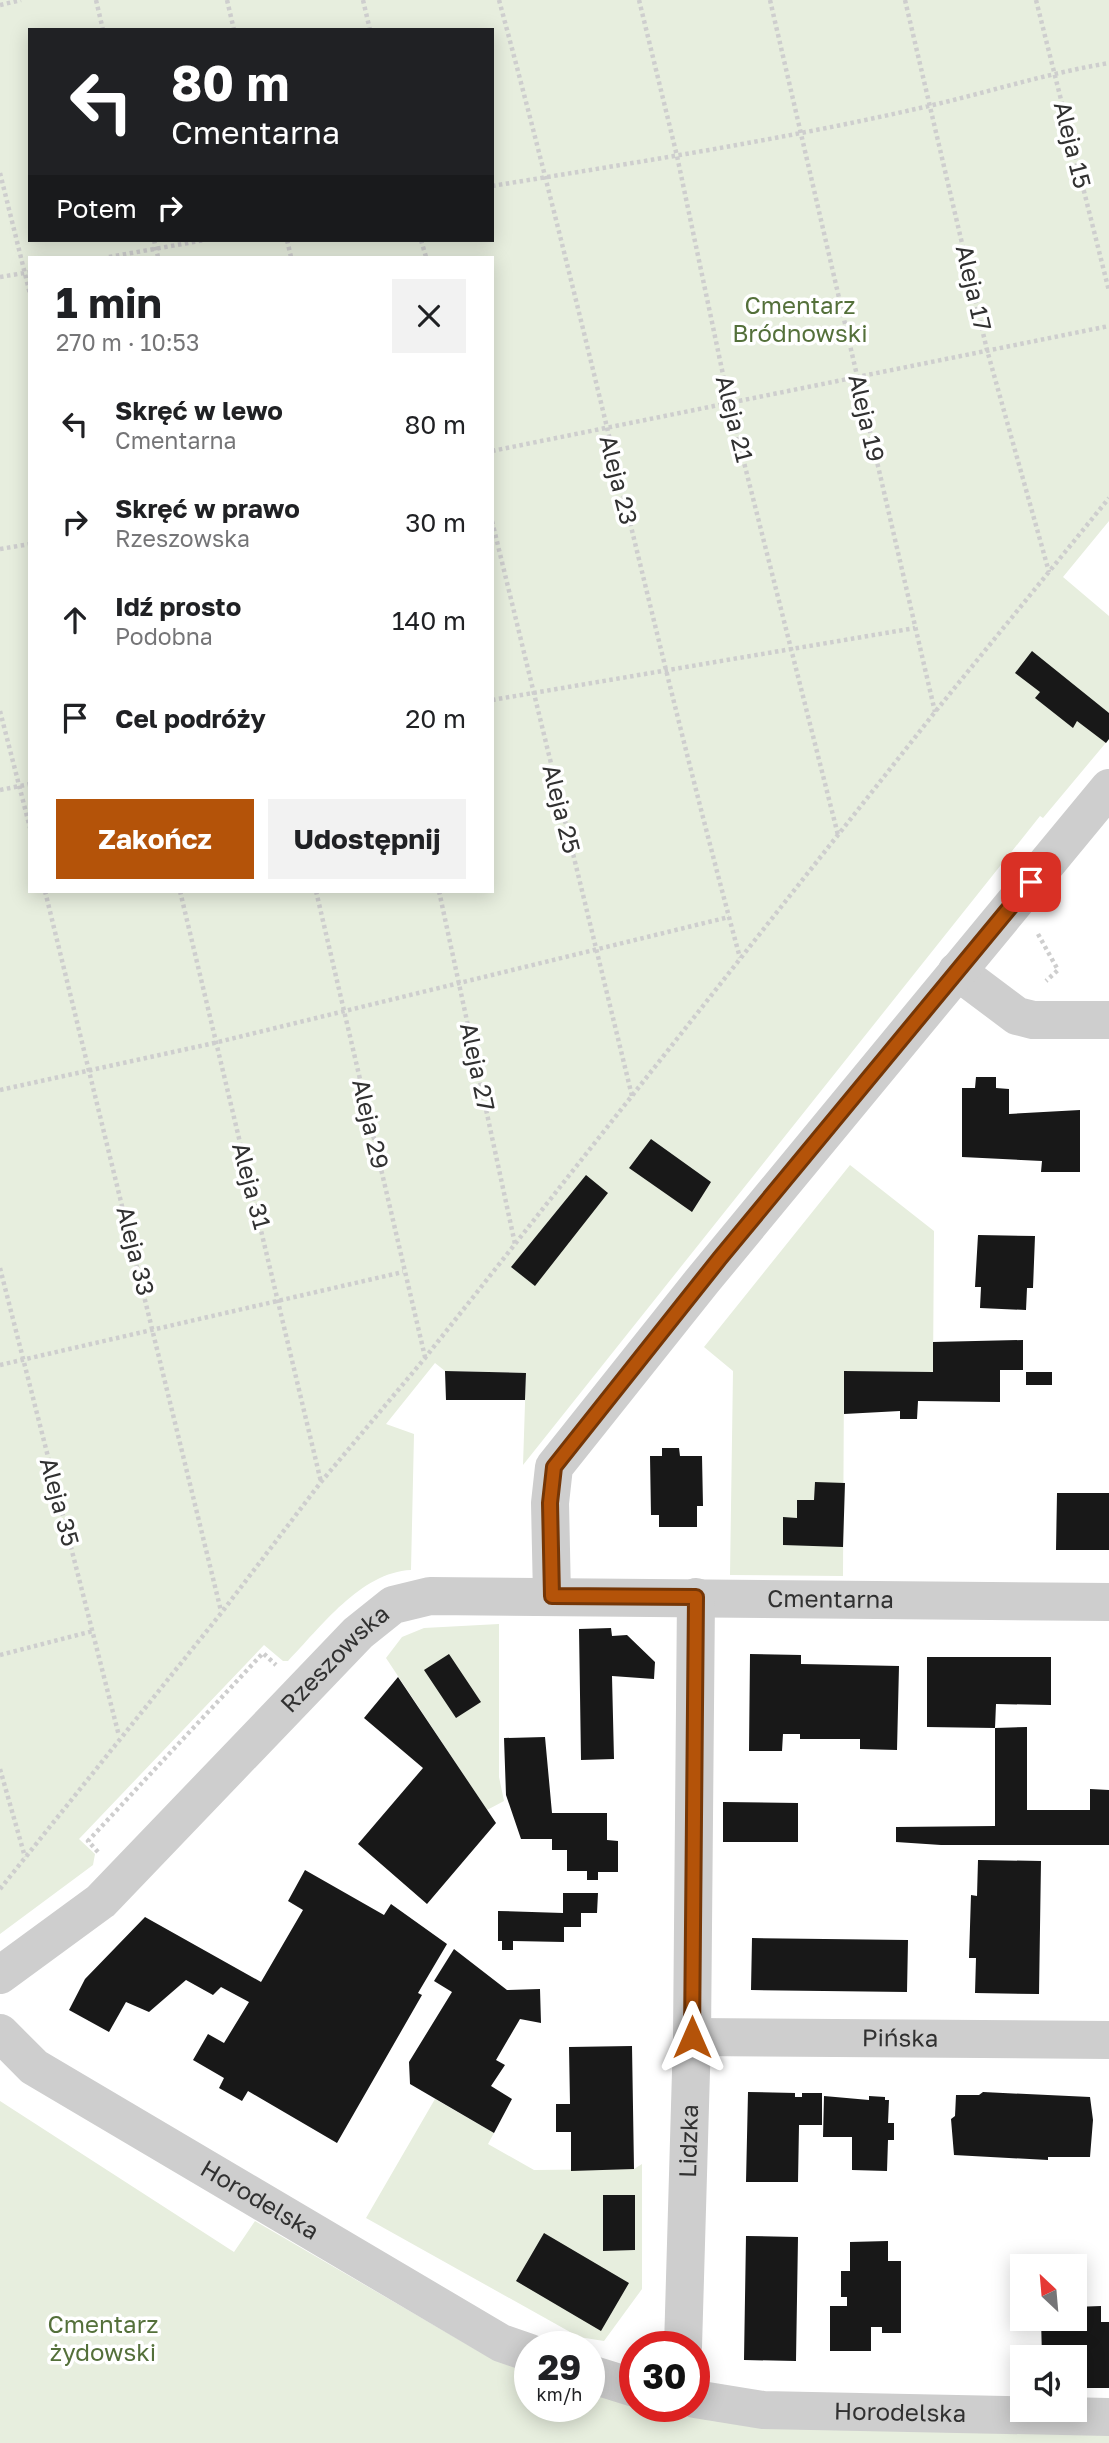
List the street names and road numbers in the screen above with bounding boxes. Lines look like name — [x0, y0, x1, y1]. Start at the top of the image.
street label: Aleja 15 — [1049, 98, 1098, 191]
street label: Aleja 17 — [951, 242, 998, 333]
street label: Aleja 19 — [843, 371, 892, 464]
street label: Aleja 21 — [711, 372, 760, 465]
street label: Aleja 23 — [594, 432, 645, 527]
street label: Aleja 25 — [537, 761, 588, 856]
street label: Aleja 27 — [455, 1020, 502, 1114]
street label: Aleja 29 — [347, 1076, 396, 1171]
street label: Aleja 31 — [227, 1139, 278, 1232]
street label: Aleja 33 — [111, 1203, 162, 1298]
street label: Aleja 35 — [35, 1454, 86, 1549]
street label: Cmentarna — [767, 1583, 894, 1613]
street label: Rzeszowska — [274, 1598, 394, 1718]
street label: Pińska — [862, 2022, 938, 2052]
street label: Lidzka — [672, 2104, 703, 2178]
street label: Horodelska — [196, 2153, 325, 2245]
street label: Horodelska — [834, 2395, 966, 2427]

